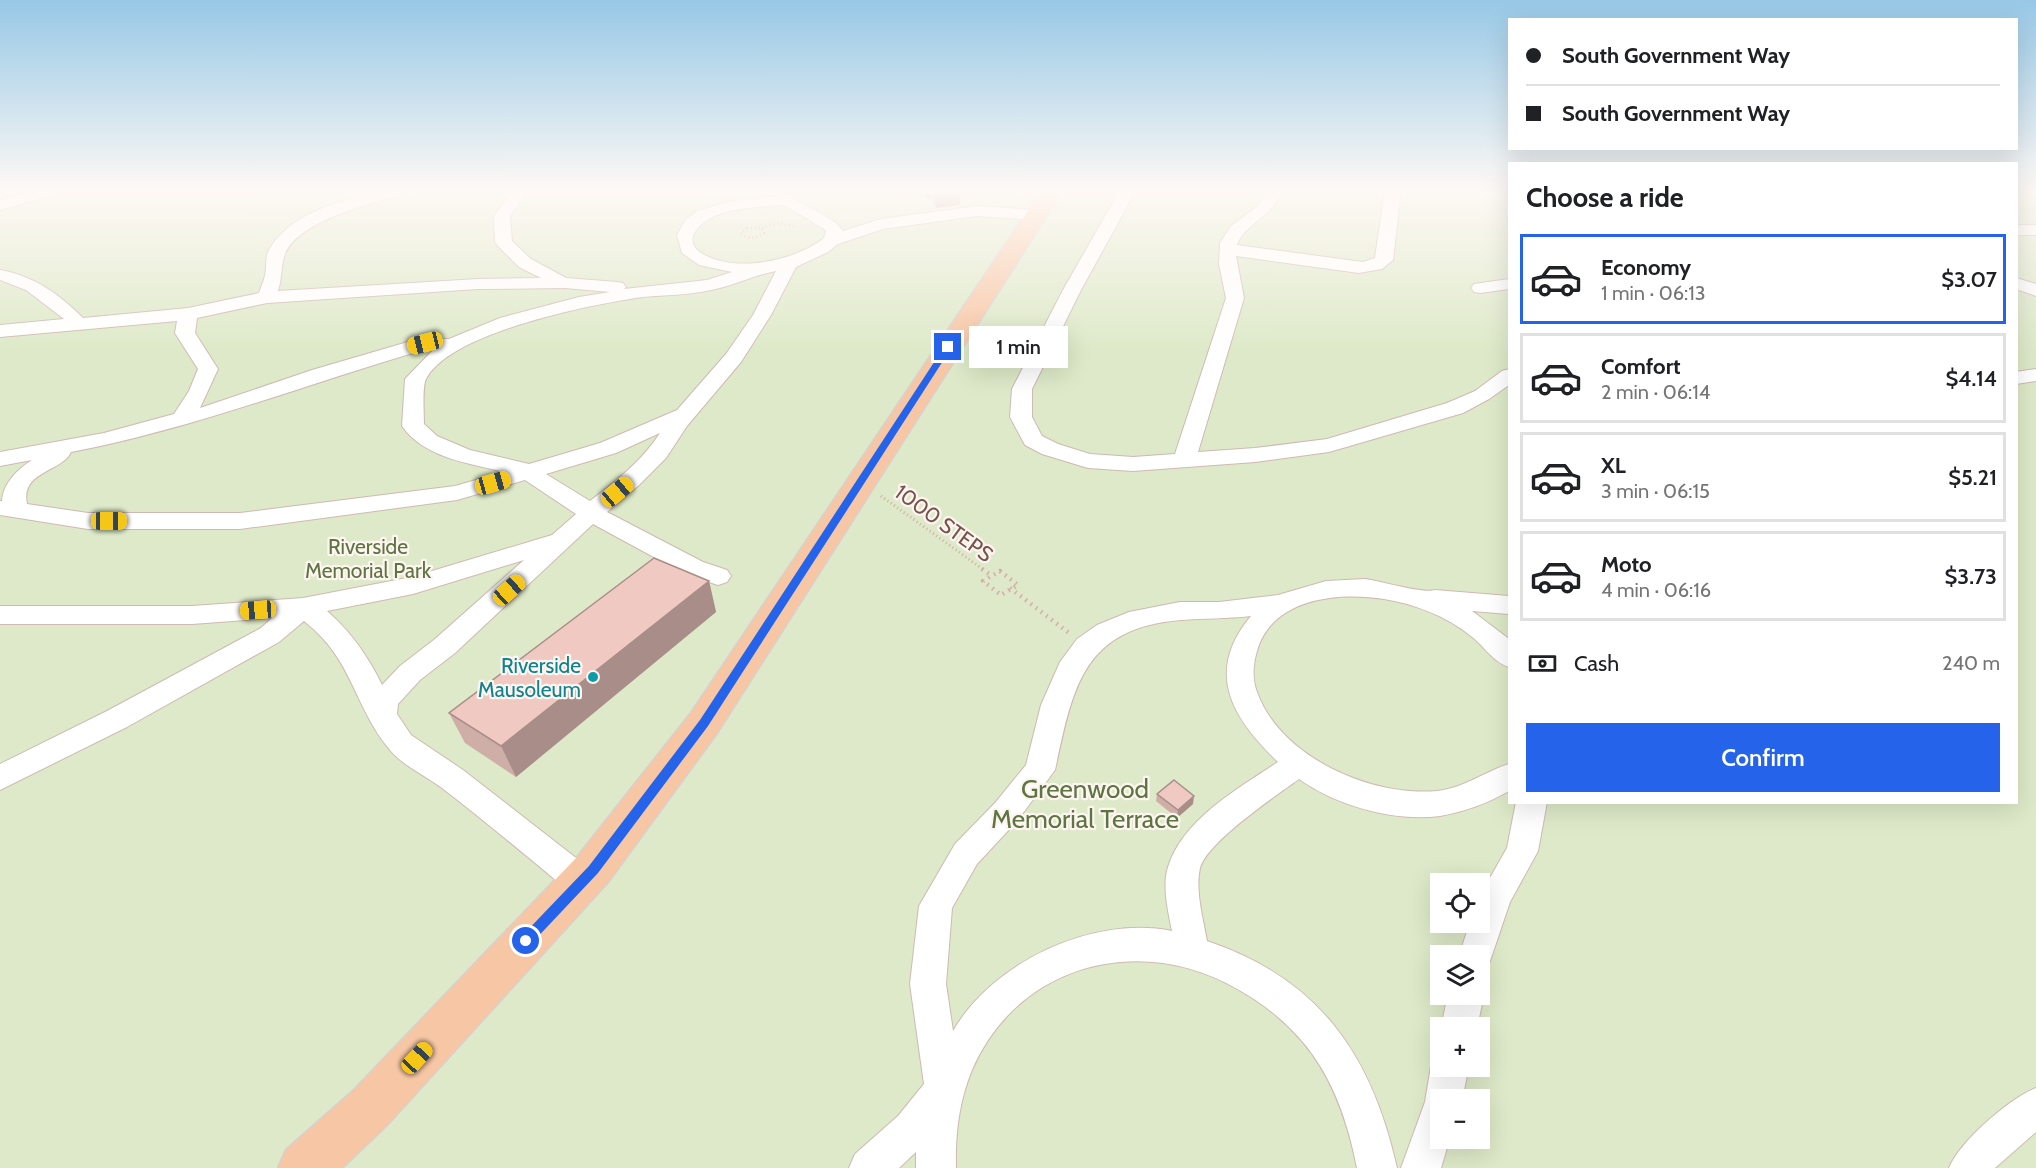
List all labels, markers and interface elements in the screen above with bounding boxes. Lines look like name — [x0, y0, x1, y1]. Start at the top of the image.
text: South Government Way — [1562, 42, 1790, 69]
text: South Government Way — [1562, 100, 1790, 127]
text: Choose a ride — [1526, 181, 1684, 214]
icon: car — [1529, 252, 1583, 306]
text: Economy — [1601, 254, 1691, 281]
text: $3.07 — [1941, 266, 1997, 293]
text: 1 min · 06:13 — [1601, 281, 1706, 305]
callout: 1 min — [969, 326, 1068, 368]
car — [405, 330, 445, 356]
route end — [934, 333, 961, 360]
text: 1 min — [996, 335, 1041, 359]
icon: car — [1529, 351, 1583, 405]
text: Comfort — [1601, 353, 1680, 380]
text: $4.14 — [1945, 365, 1997, 392]
text: 2 min · 06:14 — [1601, 380, 1710, 404]
icon: car — [1529, 450, 1583, 504]
text: XL — [1601, 452, 1626, 479]
text: $5.21 — [1948, 464, 1997, 491]
car — [473, 469, 513, 497]
car — [597, 474, 637, 510]
street label: 1000 STEPS — [890, 479, 998, 567]
text: 3 min · 06:15 — [1601, 479, 1710, 503]
car — [91, 512, 127, 530]
park label: Riverside Memorial Park — [305, 534, 432, 583]
icon: car — [1529, 549, 1583, 603]
text: Moto — [1601, 551, 1652, 578]
text: $3.73 — [1945, 563, 1997, 590]
car — [490, 571, 528, 609]
text: 4 min · 06:16 — [1601, 578, 1711, 602]
car — [239, 600, 277, 620]
icon: cash — [1526, 647, 1559, 680]
text: Cash — [1574, 650, 1619, 677]
text: 240 m — [1942, 651, 2000, 675]
place label: Riverside Mausoleum — [478, 653, 581, 702]
marker: Riverside Mausoleum — [586, 670, 600, 684]
button: Confirm — [1526, 723, 2000, 792]
park label: Greenwood Memorial Terrace — [991, 773, 1179, 835]
map controls — [1430, 873, 1490, 1149]
button: locate — [1430, 873, 1490, 933]
route start — [512, 927, 539, 954]
button: layers — [1430, 945, 1490, 1005]
button: + — [1430, 1017, 1490, 1077]
car — [398, 1039, 436, 1077]
button: − — [1430, 1089, 1490, 1149]

